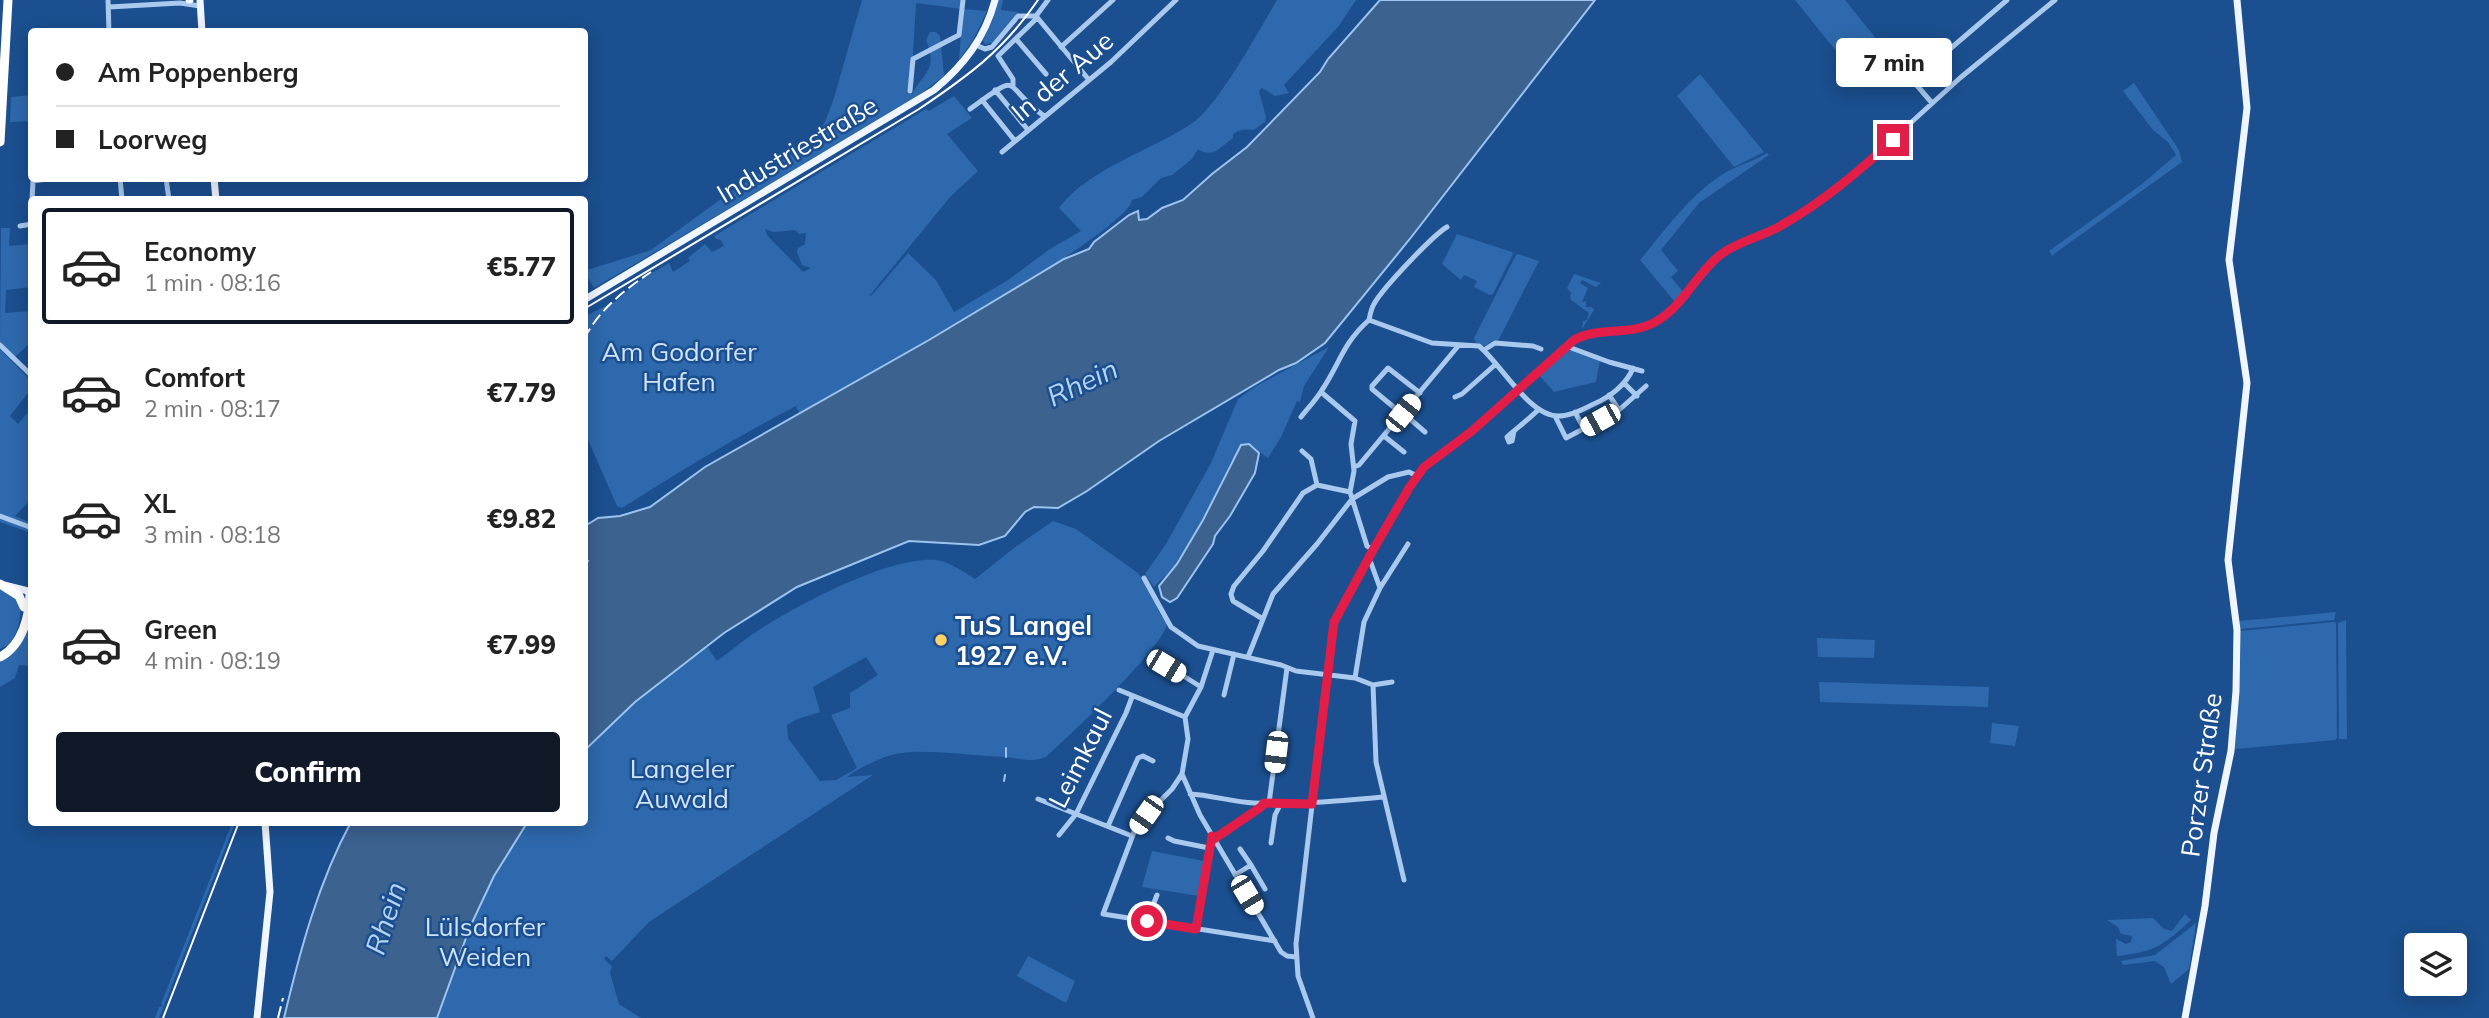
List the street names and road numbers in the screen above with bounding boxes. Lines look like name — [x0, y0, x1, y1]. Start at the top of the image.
street label: In der Aue — [1004, 24, 1120, 128]
street label: Industriestraße — [711, 88, 883, 210]
street label: Porzer Straße — [2173, 691, 2229, 859]
street label: Leimkaul — [1041, 703, 1119, 813]

